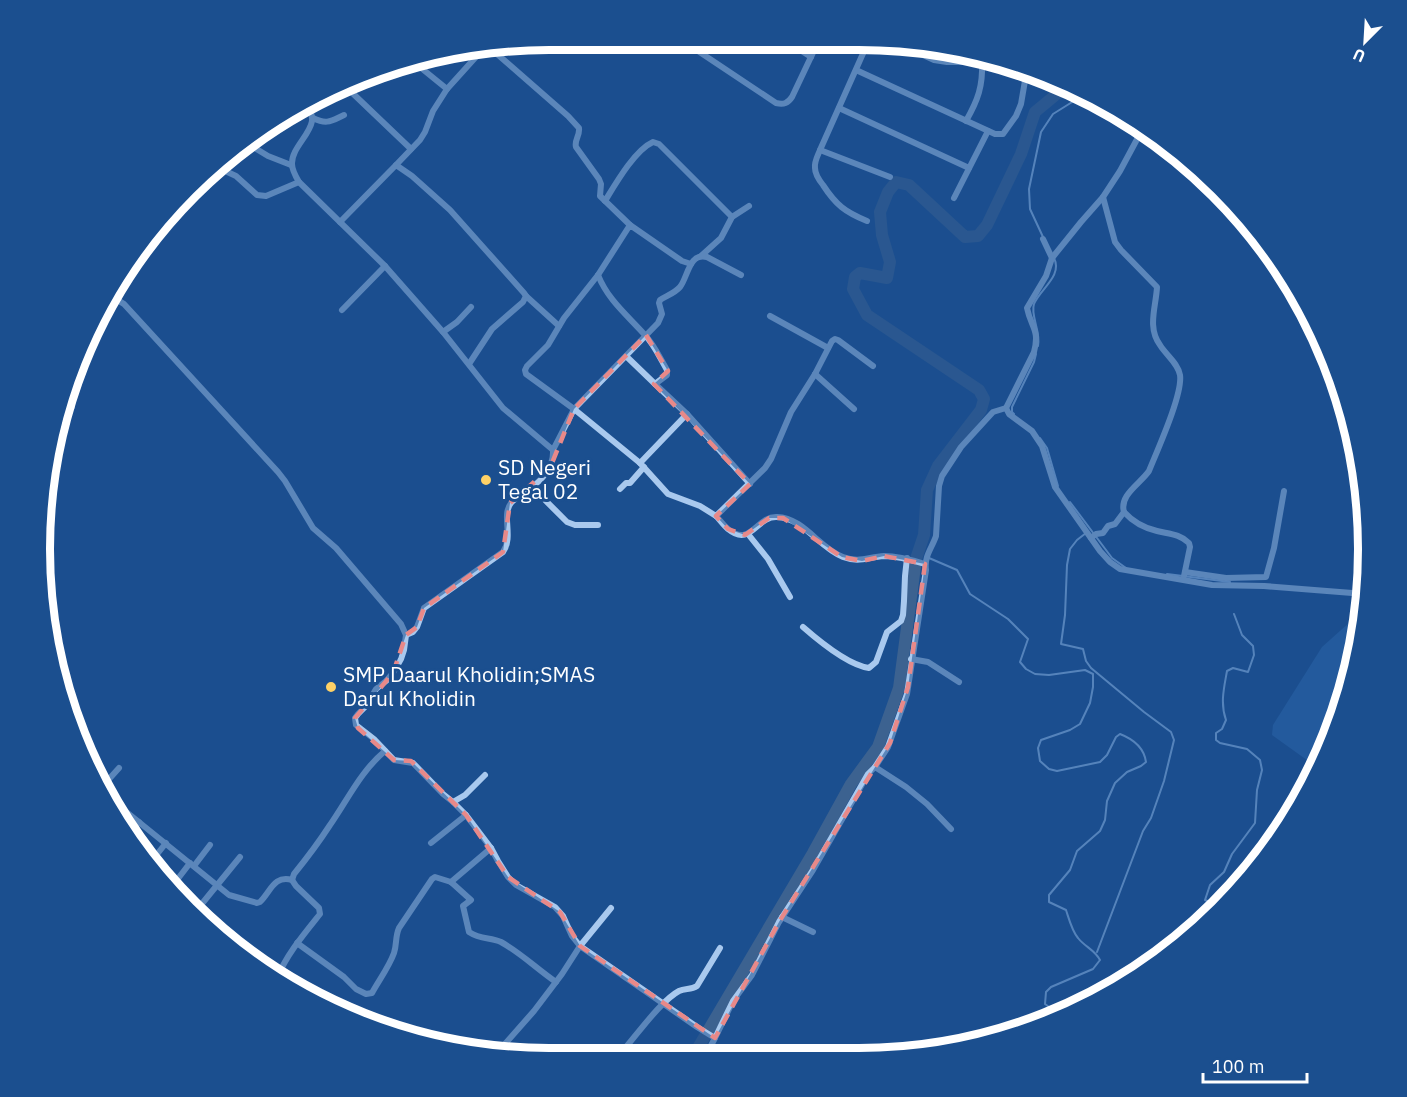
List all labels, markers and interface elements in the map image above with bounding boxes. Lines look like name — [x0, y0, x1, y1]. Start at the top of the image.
north arrow — [1335, 12, 1395, 72]
text: U — [1350, 44, 1368, 67]
place label: SD Negeri Tegal 02 — [498, 453, 591, 505]
marker: SD Negeri Tegal 02 — [479, 473, 493, 487]
place label: SMP Daarul Kholidin;SMAS Darul Kholidin — [343, 660, 595, 712]
marker: SMP Daarul Kholidin;SMAS Darul Kholidin — [324, 680, 338, 694]
scale bar — [1203, 1046, 1306, 1084]
text: 100 m — [1212, 1055, 1264, 1078]

